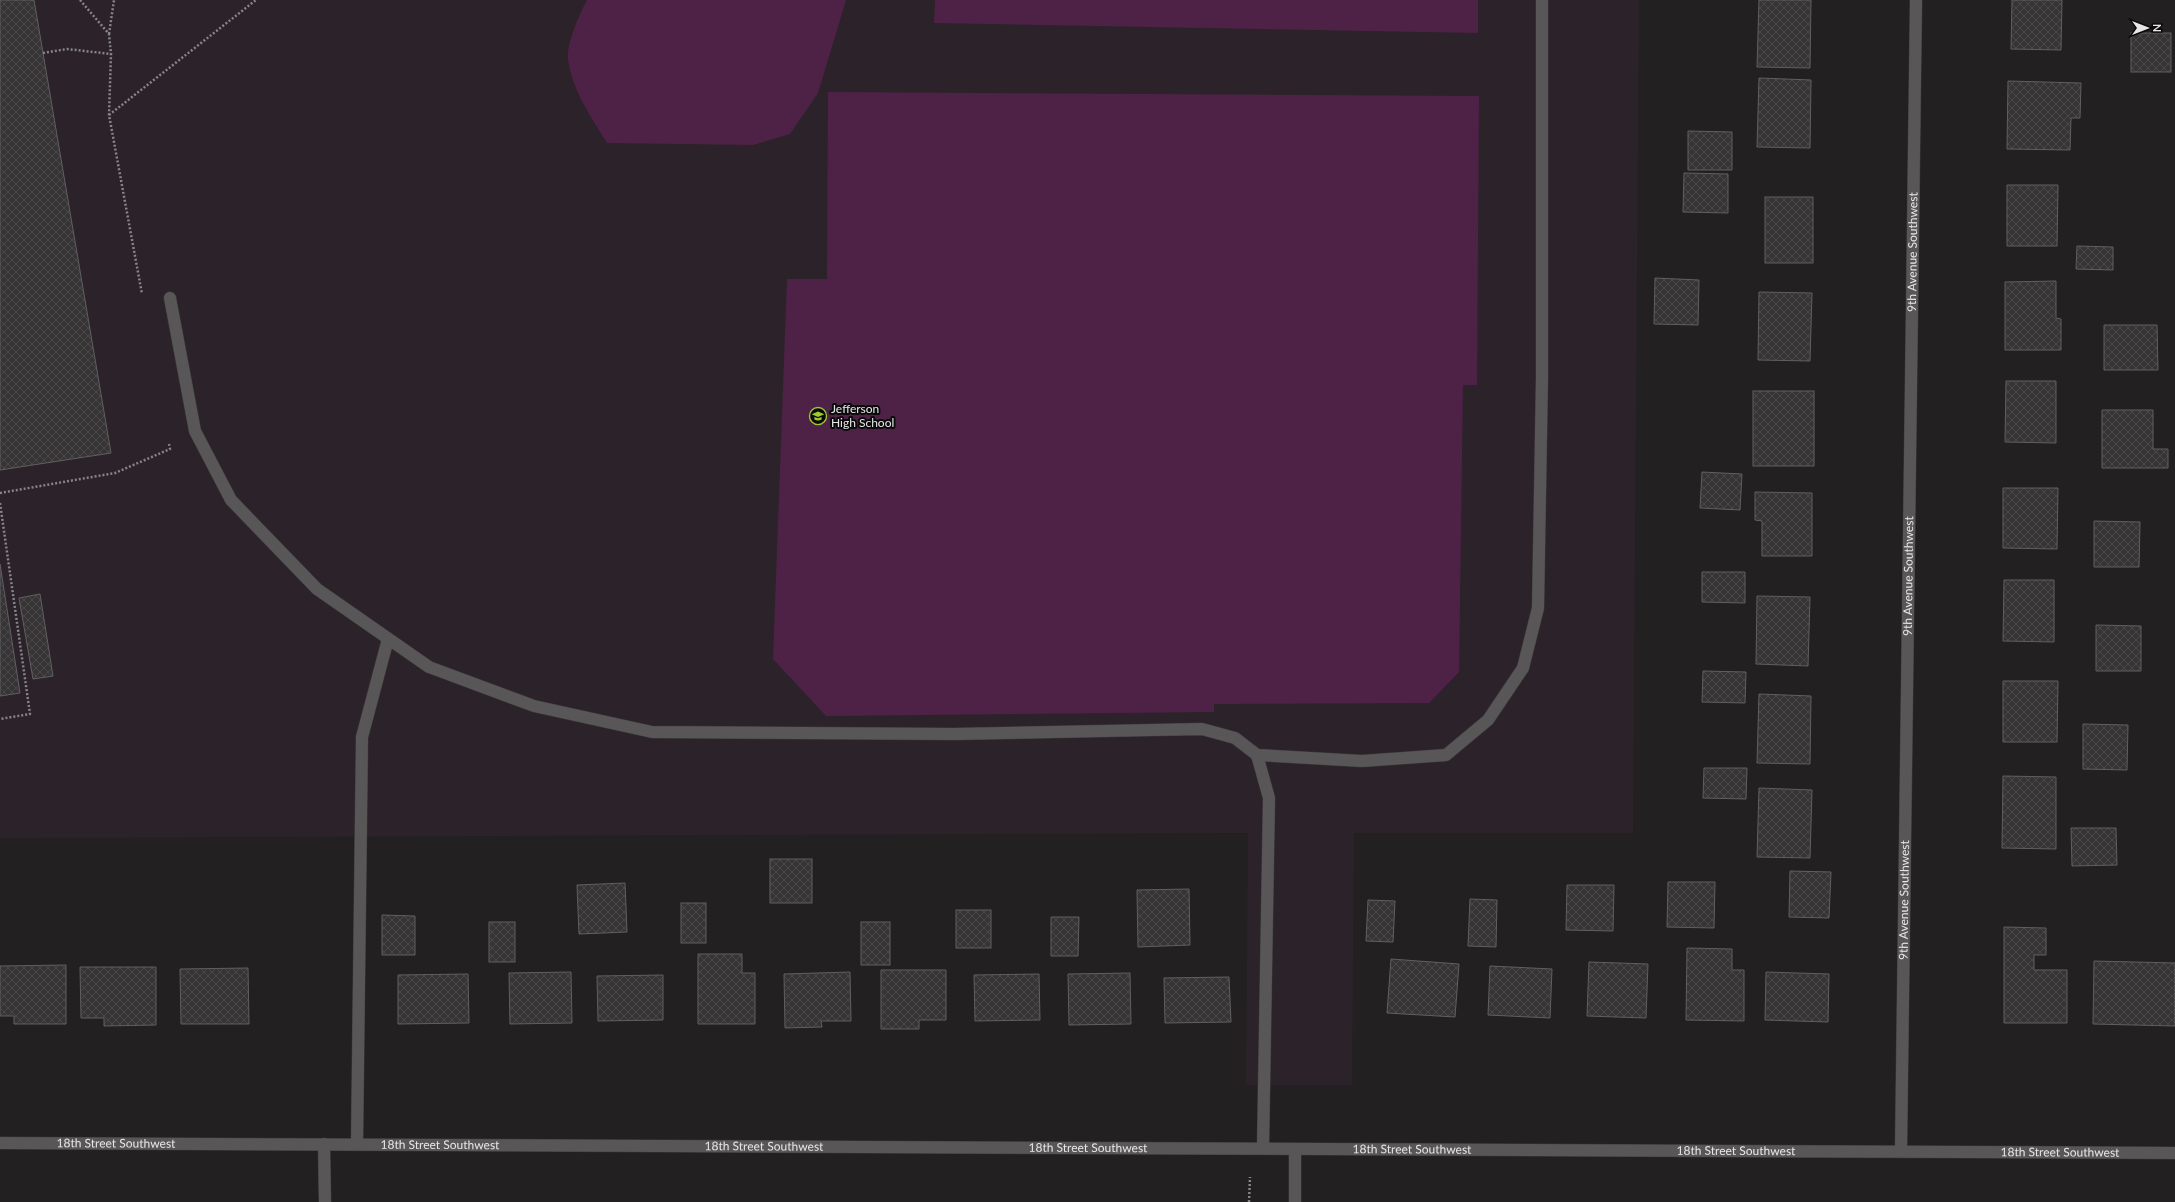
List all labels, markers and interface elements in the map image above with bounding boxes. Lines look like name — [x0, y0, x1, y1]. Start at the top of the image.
north arrow — [2127, 8, 2167, 48]
text: N — [2151, 24, 2164, 32]
street label: 9th Avenue Southwest — [1904, 191, 1921, 312]
place label: Jefferson High School — [831, 401, 894, 430]
school or university icon: Jefferson High School — [808, 406, 828, 426]
street label: 9th Avenue Southwest — [1900, 515, 1916, 636]
street label: 9th Avenue Southwest — [1895, 839, 1912, 960]
street label: 18th Street Southwest — [56, 1135, 176, 1151]
street label: 18th Street Southwest — [380, 1137, 500, 1152]
street label: 18th Street Southwest — [704, 1138, 824, 1154]
street label: 18th Street Southwest — [1028, 1140, 1148, 1155]
street label: 18th Street Southwest — [1352, 1141, 1472, 1157]
street label: 18th Street Southwest — [1676, 1143, 1796, 1158]
street label: 18th Street Southwest — [2000, 1144, 2120, 1160]

